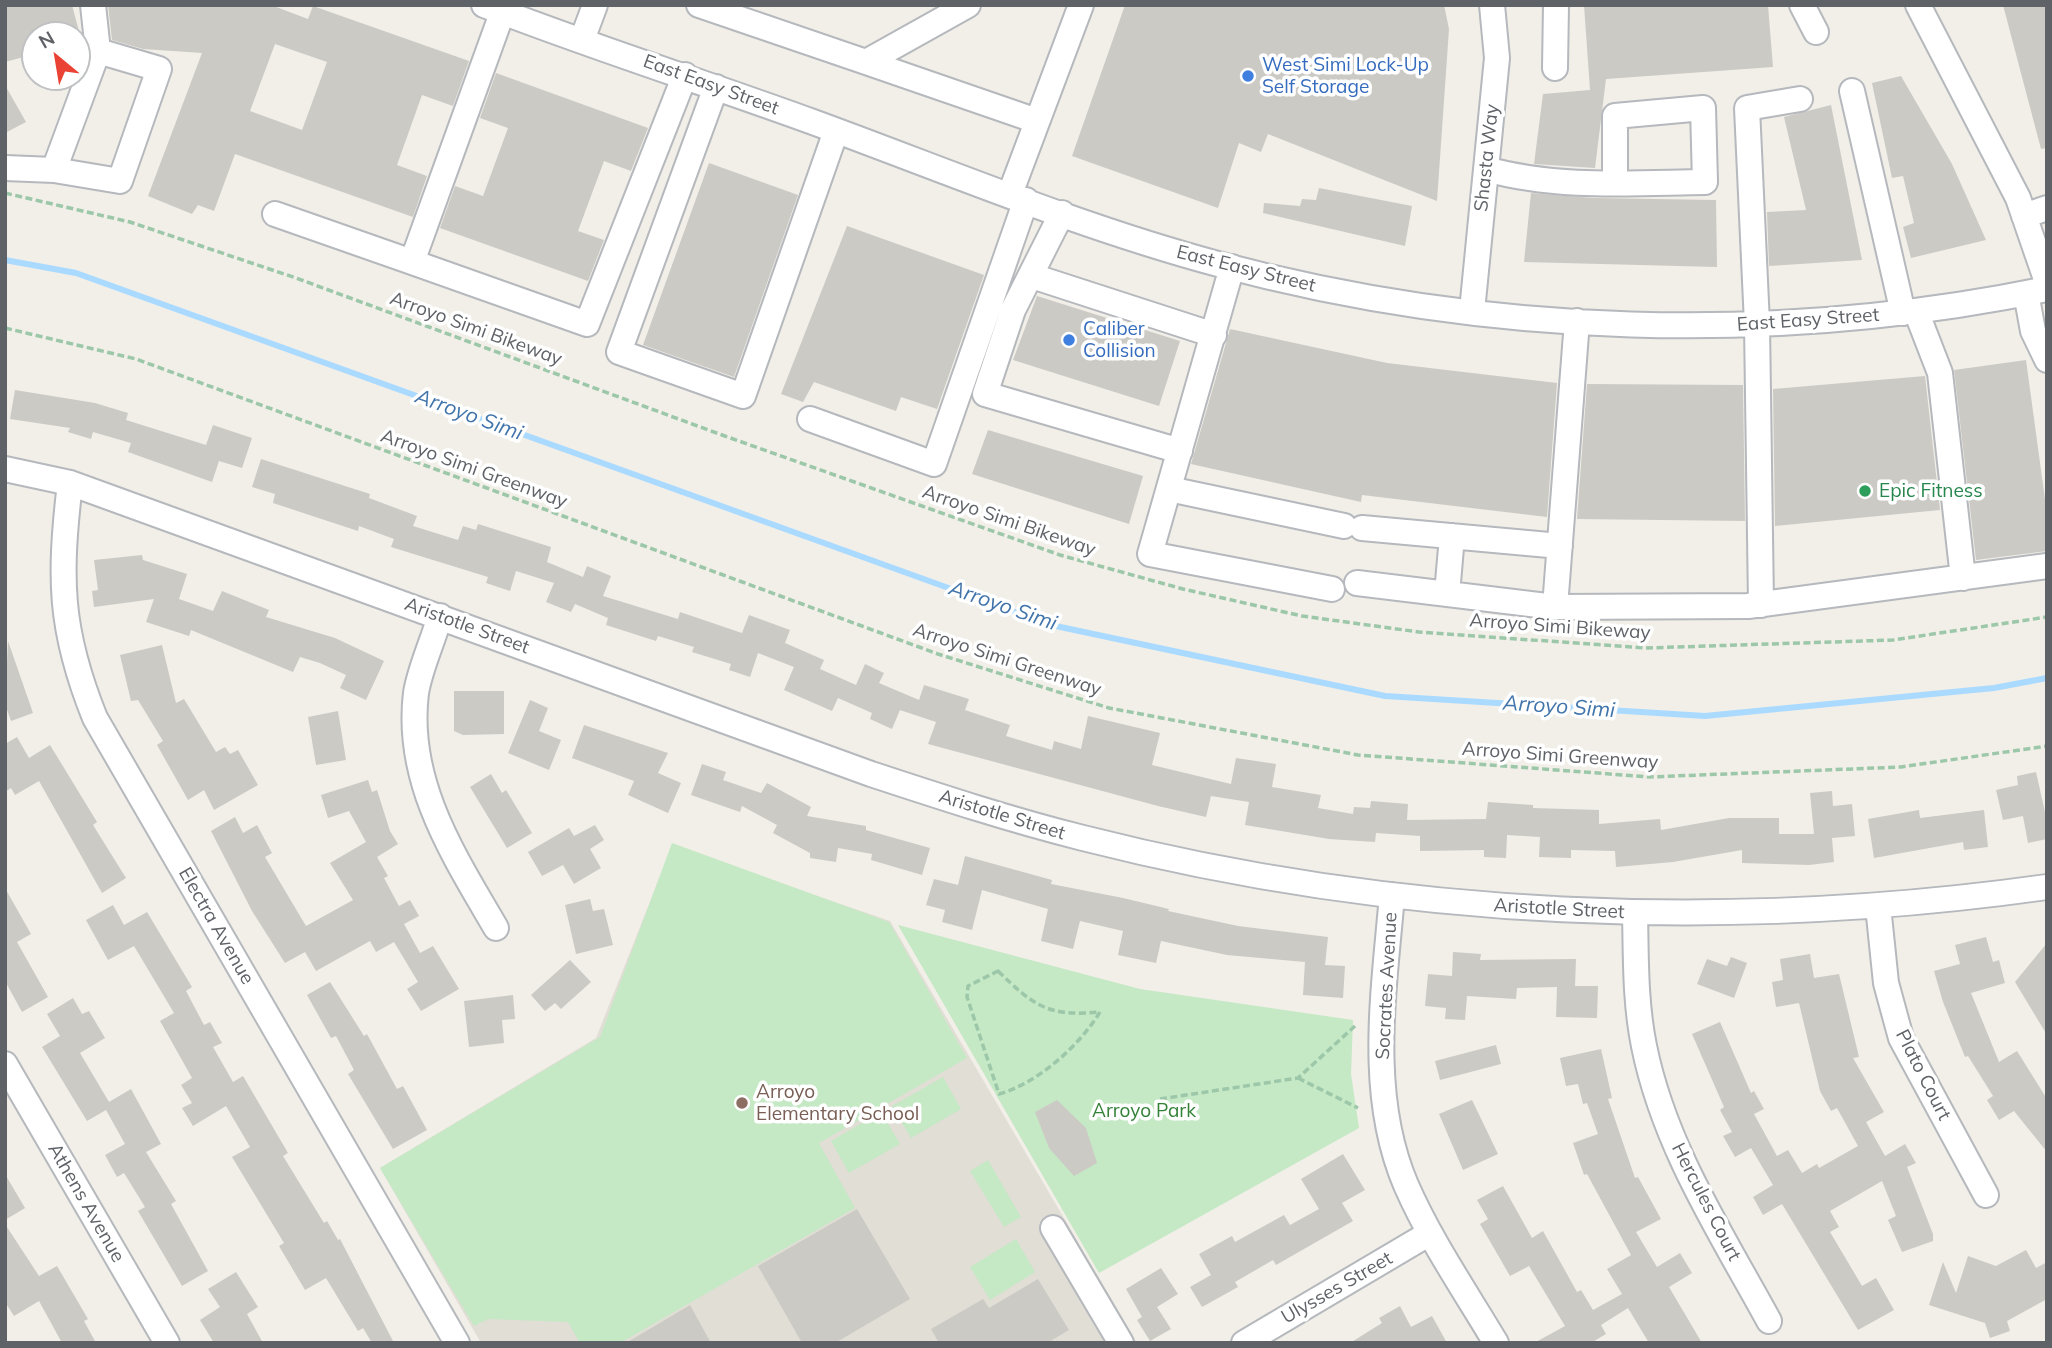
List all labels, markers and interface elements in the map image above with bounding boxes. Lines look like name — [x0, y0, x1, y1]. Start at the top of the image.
north arrow — [21, 21, 91, 91]
text: N — [34, 26, 59, 54]
street label: East Easy Street — [640, 50, 782, 120]
place label: West Simi Lock-Up Self Storage — [1262, 54, 1429, 98]
marker: West Simi Lock-Up Self Storage — [1240, 68, 1256, 84]
street label: Shasta Way — [1470, 103, 1504, 213]
street label: East Easy Street — [1174, 241, 1318, 297]
street label: Arroyo Simi Bikeway — [387, 287, 565, 371]
street label: East Easy Street — [1736, 304, 1880, 336]
place label: Caliber Collision — [1083, 318, 1156, 362]
marker: Caliber Collision — [1061, 332, 1077, 348]
water label: Arroyo Simi — [412, 384, 526, 446]
street label: Arroyo Simi Greenway — [378, 425, 570, 513]
place label: Epic Fitness — [1879, 480, 1983, 502]
street label: Arroyo Simi Bikeway — [919, 481, 1099, 561]
marker: Epic Fitness — [1857, 483, 1873, 499]
water label: Arroyo Simi — [946, 576, 1060, 636]
street label: Aristotle Street — [402, 593, 532, 659]
street label: Arroyo Simi Bikeway — [1469, 609, 1651, 645]
street label: Arroyo Simi Greenway — [910, 619, 1104, 701]
water label: Arroyo Simi — [1502, 691, 1616, 723]
street label: Arroyo Simi Greenway — [1461, 738, 1659, 774]
street label: Aristotle Street — [936, 785, 1068, 845]
street label: Electra Avenue — [173, 863, 259, 989]
street label: Aristotle Street — [1493, 894, 1625, 924]
street label: Socrates Avenue — [1372, 912, 1402, 1060]
street label: Plato Court — [1890, 1026, 1956, 1124]
place label: Arroyo Elementary School — [756, 1081, 919, 1125]
marker: Arroyo Elementary School — [734, 1095, 750, 1111]
park label: Arroyo Park — [1092, 1100, 1196, 1122]
street label: Athens Avenue — [43, 1139, 129, 1267]
street label: Hercules Court — [1666, 1139, 1746, 1265]
street label: Ulysses Street — [1277, 1247, 1397, 1329]

